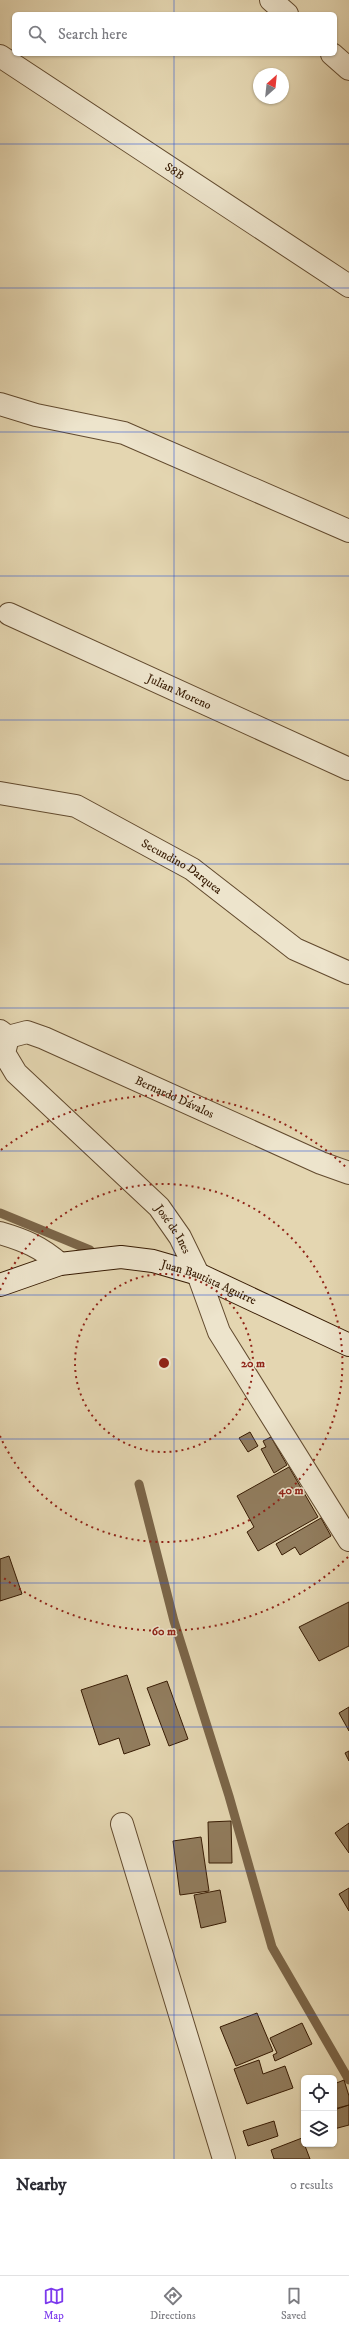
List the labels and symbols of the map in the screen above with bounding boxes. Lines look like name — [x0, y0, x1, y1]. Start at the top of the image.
north arrow — [253, 68, 289, 104]
street label: S8B — [162, 159, 187, 183]
street label: Julian Moreno — [144, 670, 214, 713]
street label: Secundino Darquea — [139, 836, 226, 898]
street label: Bernardo Dávalos — [133, 1073, 217, 1121]
street label: José de Ines — [151, 1201, 194, 1256]
street label: Juan Bautista Aguirre — [159, 1256, 259, 1308]
centre of rings — [157, 1356, 171, 1370]
text: 20 m — [241, 1356, 265, 1371]
text: 40 m — [278, 1483, 303, 1498]
text: 60 m — [152, 1624, 176, 1639]

